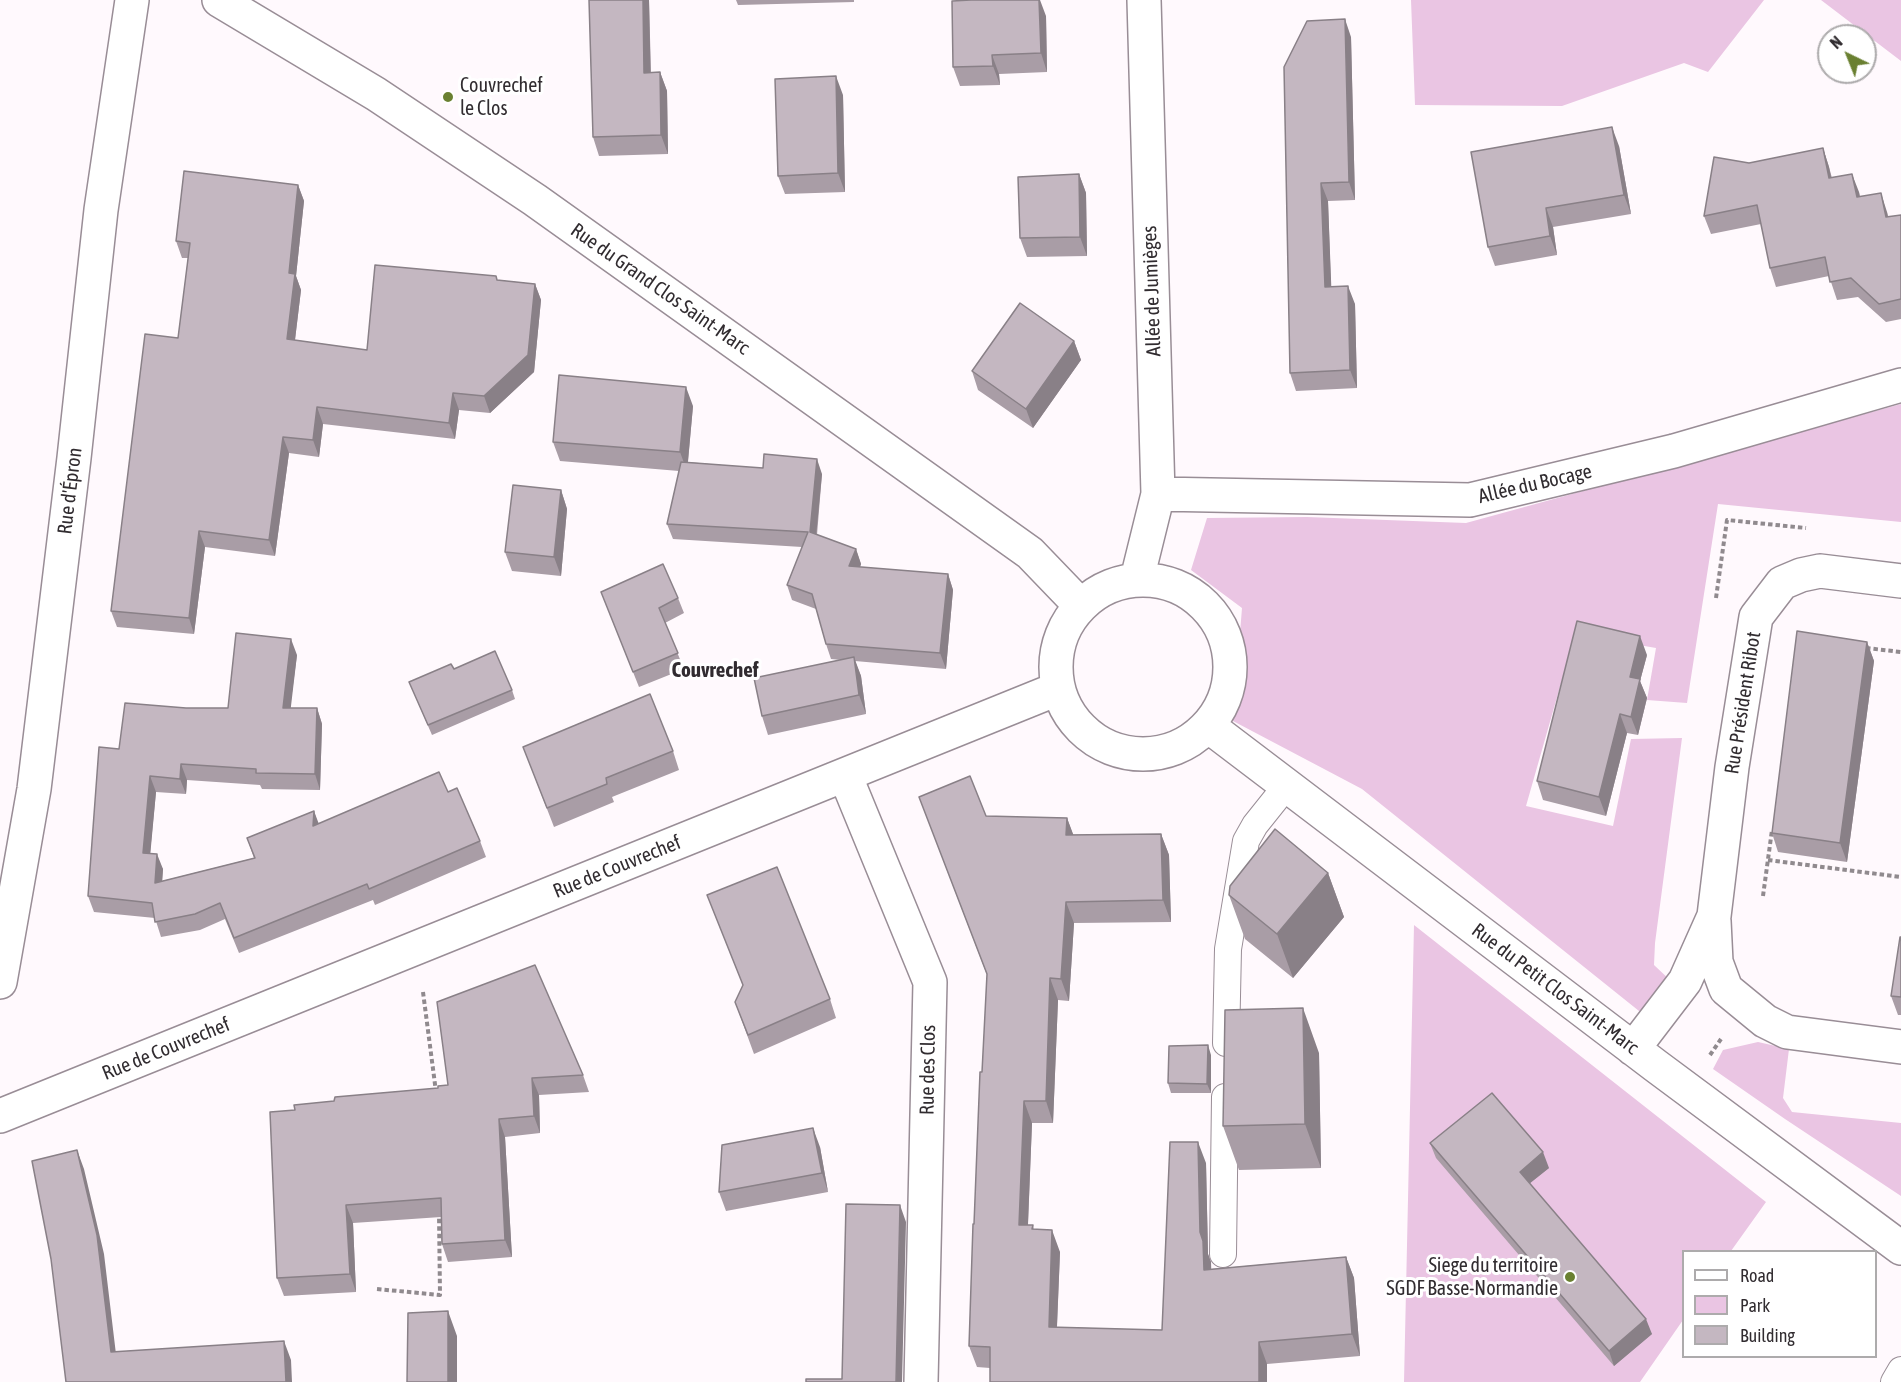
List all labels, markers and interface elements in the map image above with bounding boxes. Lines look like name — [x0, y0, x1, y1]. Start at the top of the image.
north arrow — [1817, 24, 1877, 84]
text: N — [1826, 32, 1846, 52]
place label: Couvrechef le Clos — [460, 74, 543, 121]
marker: Couvrechef le Clos — [441, 90, 455, 104]
street label: Rue du Grand Clos Saint-Marc — [566, 218, 754, 360]
street label: Allée de Jumièges — [1138, 225, 1166, 357]
street label: Rue d'Épron — [53, 446, 87, 536]
street label: Allée du Bocage — [1476, 459, 1594, 509]
street label: Rue Président Ribot — [1720, 630, 1766, 776]
district label: Couvrechef — [671, 657, 759, 683]
street label: Rue de Couvrechef — [550, 830, 684, 904]
street label: Rue du Petit Clos Saint-Marc — [1467, 918, 1643, 1060]
street label: Rue de Couvrechef — [99, 1012, 233, 1086]
street label: Rue des Clos — [915, 1025, 941, 1115]
legend — [1682, 1250, 1877, 1358]
place label: Siege du territoire SGDF Basse-Normandie — [1386, 1254, 1558, 1301]
text: Road — [1740, 1265, 1774, 1286]
marker: Siege du territoire SGDF Basse-Normandie — [1563, 1270, 1577, 1284]
text: Park — [1740, 1295, 1770, 1316]
text: Building — [1740, 1325, 1795, 1346]

